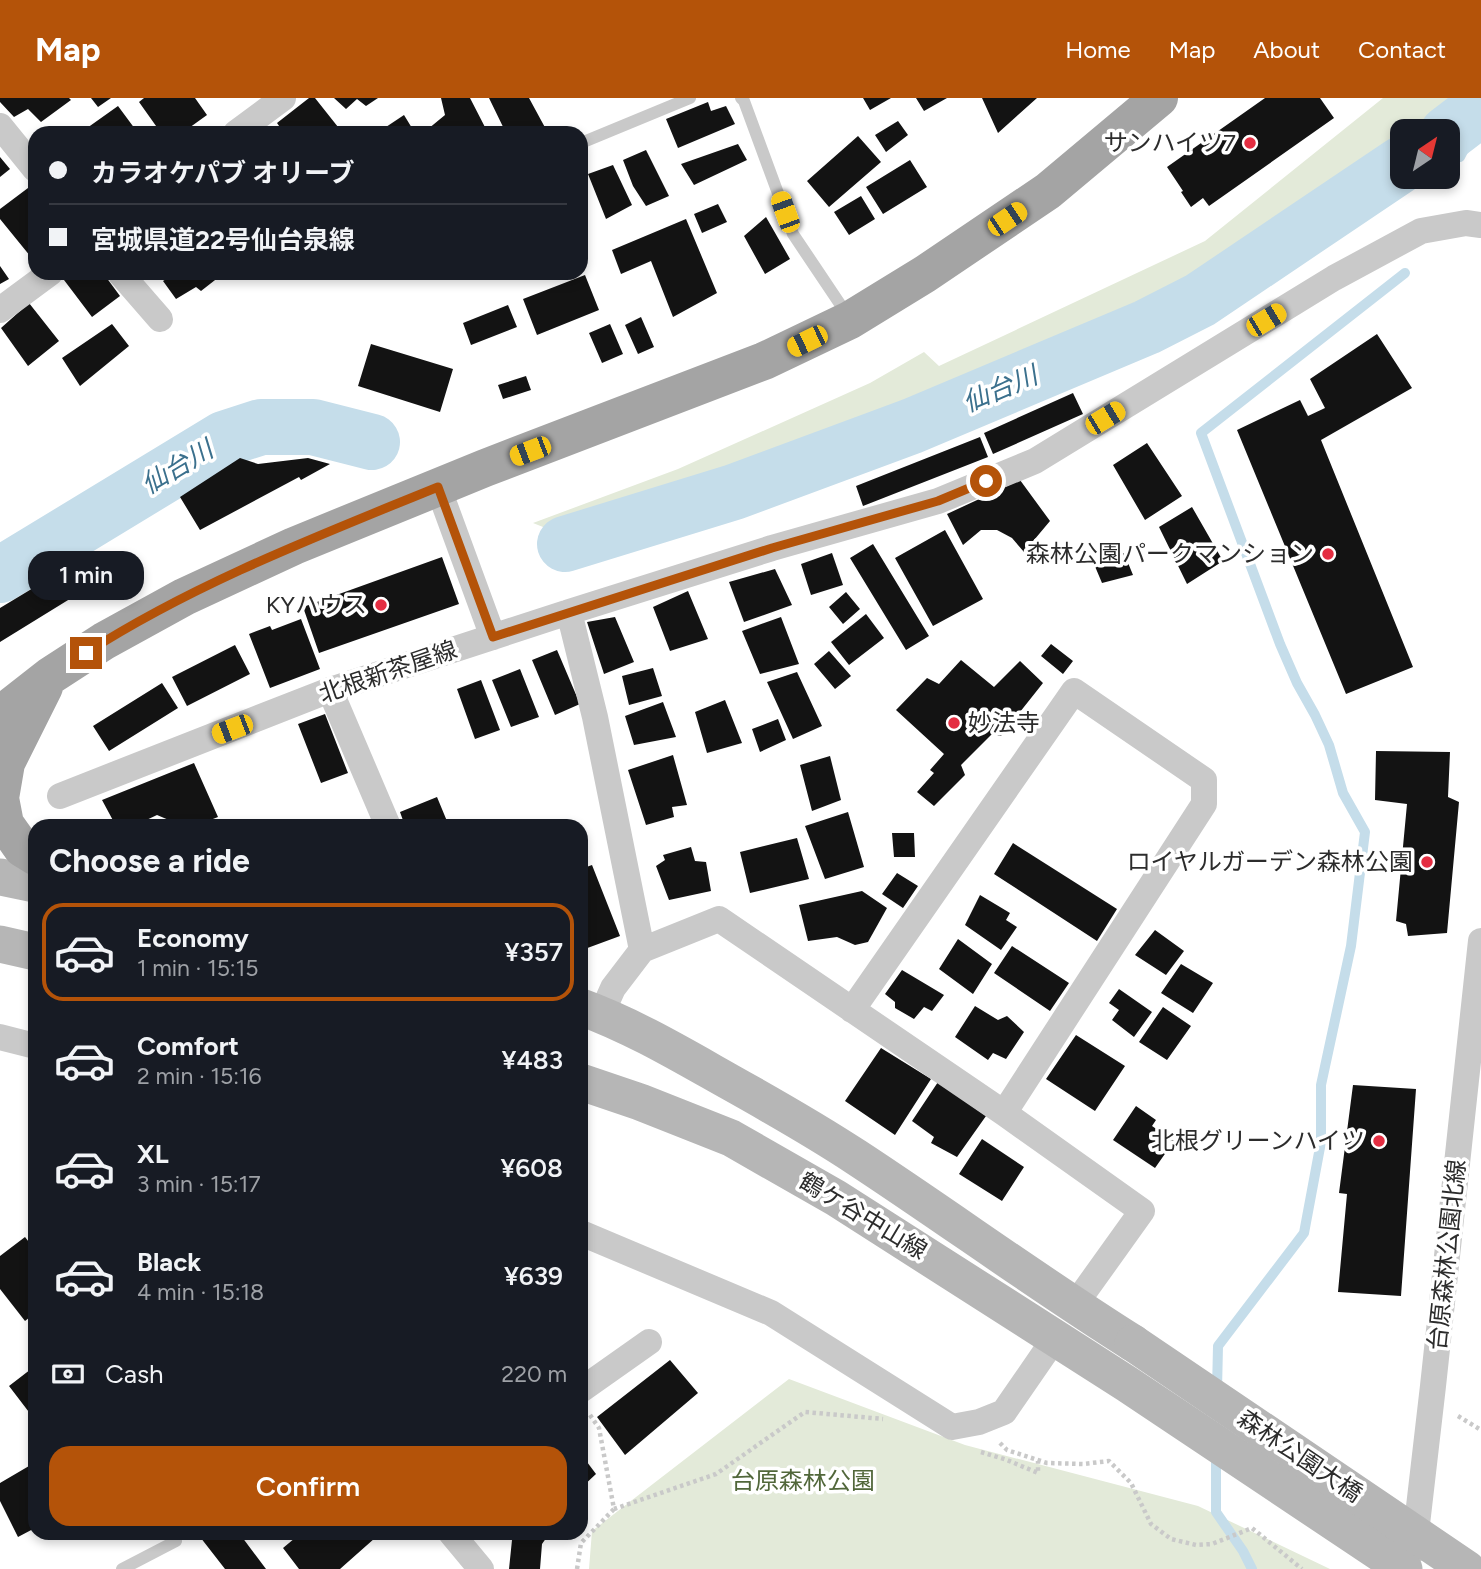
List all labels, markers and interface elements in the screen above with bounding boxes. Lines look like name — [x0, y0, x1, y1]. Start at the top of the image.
text: Map — [35, 30, 101, 69]
text: Home — [1065, 35, 1131, 64]
text: Map — [1169, 35, 1215, 64]
text: About — [1253, 35, 1320, 64]
text: Contact — [1358, 35, 1446, 64]
north arrow — [1390, 119, 1460, 189]
map controls — [1390, 119, 1460, 189]
place label: サンハイツ7 — [1104, 128, 1236, 157]
marker: サンハイツ7 — [1242, 135, 1258, 151]
text: カラオケパブ オリーブ — [91, 157, 355, 189]
car — [768, 189, 803, 235]
car — [984, 199, 1031, 239]
text: 宮城県道22号仙台泉線 — [91, 224, 355, 256]
car — [1243, 300, 1290, 340]
car — [784, 322, 831, 360]
water label: 仙台川 — [958, 358, 1045, 419]
car — [1082, 398, 1129, 438]
water label: 仙台川 — [135, 432, 221, 501]
car — [507, 434, 554, 468]
route start — [970, 465, 1002, 497]
place label: 森林公園パークマンション — [1026, 539, 1314, 568]
marker: 森林公園パークマンション — [1320, 546, 1336, 562]
callout: 1 min — [28, 552, 144, 601]
text: 1 min — [59, 561, 113, 589]
place label: KYハウス — [266, 590, 367, 619]
marker: KYハウス — [373, 597, 389, 613]
street label: 北根新茶屋線 — [315, 634, 461, 709]
route end — [70, 637, 102, 669]
place label: 妙法寺 — [968, 708, 1040, 737]
car — [209, 712, 256, 746]
marker: 妙法寺 — [946, 715, 962, 731]
text: Choose a ride — [49, 842, 250, 880]
place label: ロイヤルガーデン森林公園 — [1126, 847, 1413, 876]
marker: ロイヤルガーデン森林公園 — [1419, 854, 1435, 870]
icon: car — [53, 921, 116, 984]
text: Economy — [137, 922, 249, 954]
text: ¥357 — [504, 936, 563, 968]
text: 1 min · 15:15 — [137, 954, 258, 982]
icon: car — [53, 1029, 116, 1092]
text: Comfort — [137, 1030, 239, 1062]
text: ¥483 — [501, 1044, 563, 1076]
text: 2 min · 15:16 — [137, 1062, 262, 1090]
place label: 北根グリーンハイツ — [1151, 1126, 1365, 1155]
marker: 北根グリーンハイツ — [1371, 1133, 1387, 1149]
icon: car — [53, 1137, 116, 1200]
text: XL — [137, 1138, 169, 1170]
text: ¥608 — [500, 1152, 563, 1184]
street label: 台原森林公園北線 — [1422, 1158, 1471, 1352]
street label: 鶴ケ谷中山線 — [794, 1166, 932, 1265]
text: 3 min · 15:17 — [137, 1170, 261, 1198]
icon: car — [53, 1245, 116, 1308]
text: Black — [137, 1246, 201, 1278]
text: ¥639 — [504, 1260, 563, 1292]
text: 4 min · 15:18 — [137, 1278, 264, 1306]
icon: cash — [49, 1355, 87, 1393]
text: Cash — [105, 1358, 164, 1390]
text: 220 m — [501, 1360, 567, 1388]
street label: 森林公園大橋 — [1232, 1403, 1368, 1508]
button: Confirm — [49, 1446, 567, 1526]
park label: 台原森林公園 — [731, 1466, 875, 1495]

